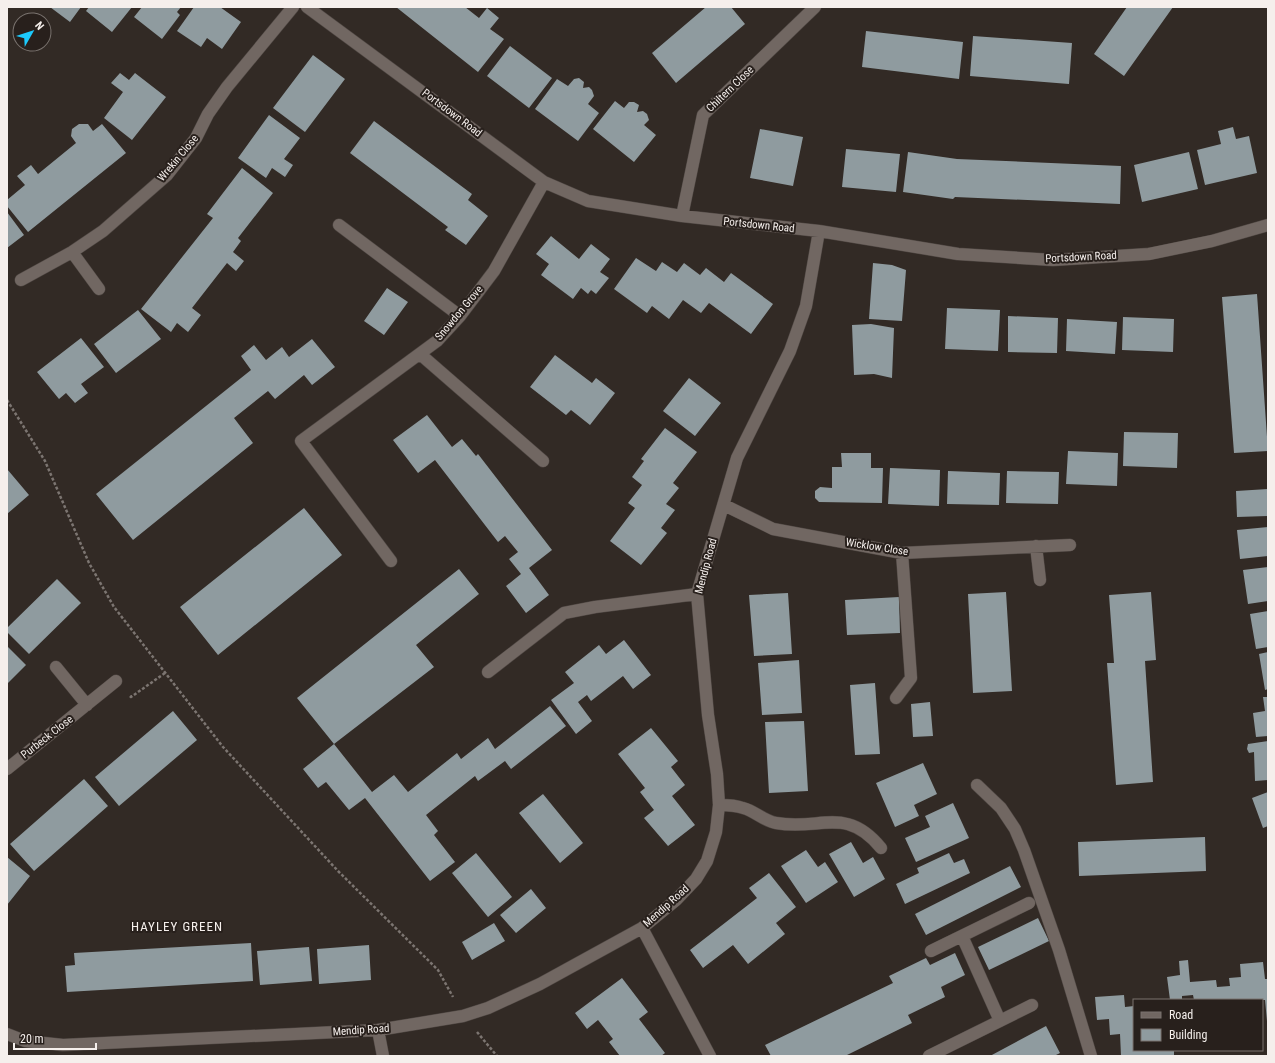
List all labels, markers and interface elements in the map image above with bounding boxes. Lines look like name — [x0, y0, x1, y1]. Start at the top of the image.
north arrow — [12, 12, 52, 52]
text: N — [32, 19, 47, 33]
street label: Chiltern Close — [704, 63, 756, 115]
street label: Portsdown Road — [420, 86, 484, 140]
street label: Wrekin Close — [155, 132, 201, 184]
street label: Portsdown Road — [723, 215, 795, 235]
street label: Portsdown Road — [1045, 249, 1117, 265]
street label: Snowdon Grove — [432, 283, 486, 343]
street label: Wicklow Close — [845, 536, 909, 558]
street label: Mendip Road — [692, 537, 720, 595]
street label: Purbeck Close — [18, 713, 76, 761]
street label: Mendip Road — [641, 882, 691, 930]
district label: HAYLEY GREEN — [131, 919, 223, 934]
legend — [1133, 999, 1263, 1051]
text: Road — [1169, 1008, 1193, 1022]
street label: Mendip Road — [332, 1022, 390, 1038]
scale bar — [14, 1025, 96, 1051]
text: Building — [1169, 1028, 1207, 1042]
text: 20 m — [20, 1032, 44, 1046]

